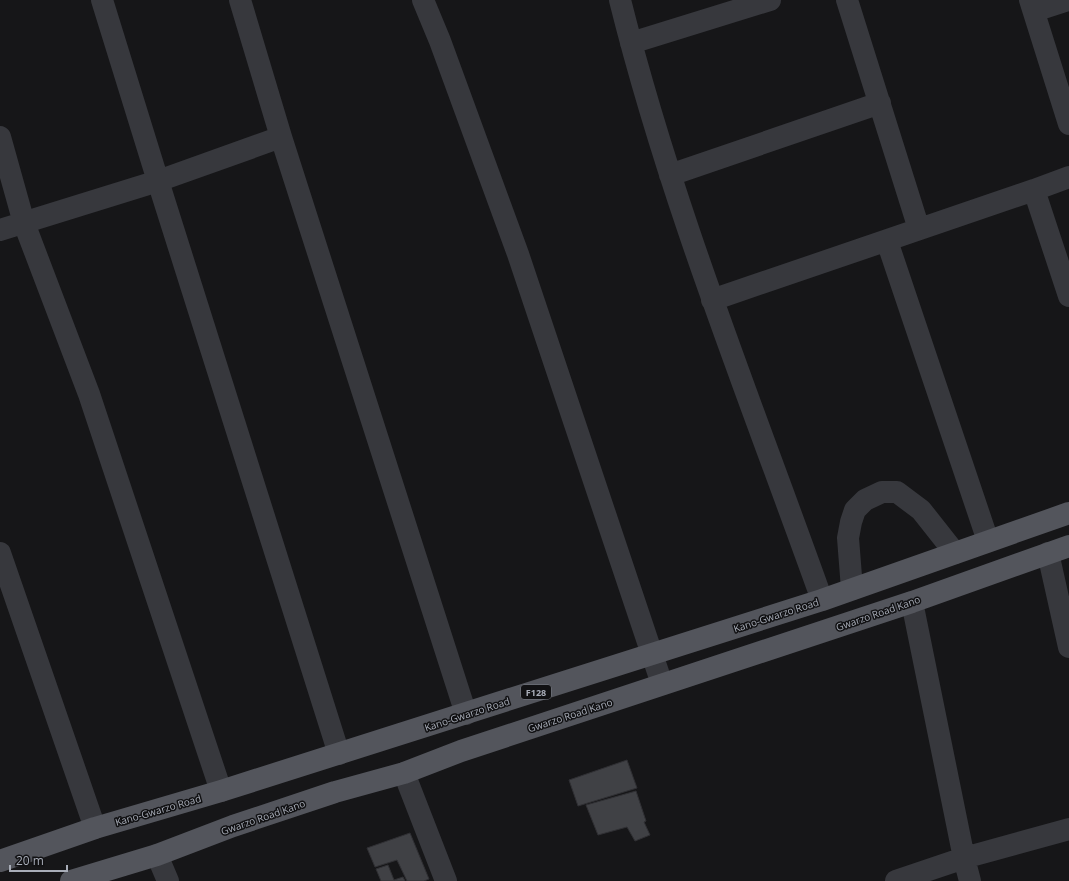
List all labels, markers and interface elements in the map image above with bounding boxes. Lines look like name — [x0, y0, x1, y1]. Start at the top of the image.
street label: Gwarzo Road Kano — [834, 592, 922, 634]
street label: Kano-Gwarzo Road — [732, 595, 820, 635]
road number: F128 — [521, 685, 551, 699]
street label: Kano-Gwarzo Road — [423, 694, 511, 734]
street label: Gwarzo Road Kano — [526, 695, 614, 735]
street label: Kano-Gwarzo Road — [113, 791, 203, 829]
street label: Gwarzo Road Kano — [219, 796, 307, 838]
scale bar — [10, 847, 67, 873]
text: 20 m — [16, 852, 44, 869]

